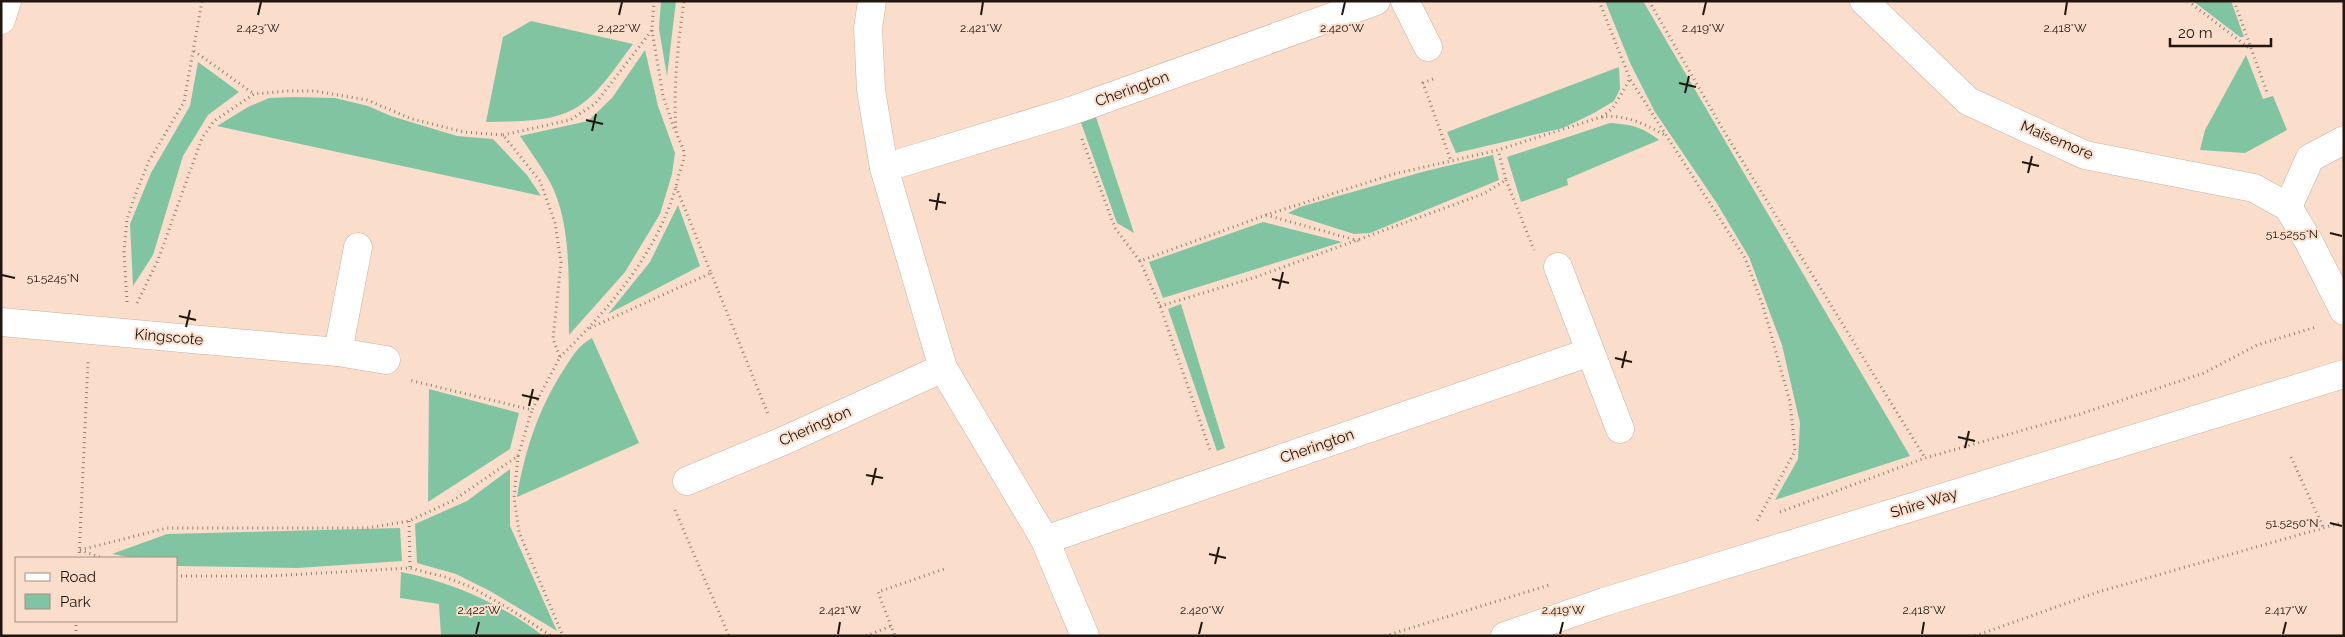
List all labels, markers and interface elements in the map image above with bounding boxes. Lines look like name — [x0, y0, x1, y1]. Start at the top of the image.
scale bar — [2170, 15, 2271, 47]
text: 2.423°W — [236, 21, 280, 35]
text: 2.422°W — [597, 21, 641, 35]
text: 2.421°W — [960, 21, 1002, 35]
text: 2.420°W — [1320, 21, 1365, 35]
text: 2.419°W — [1682, 21, 1725, 35]
text: 2.418°W — [2043, 21, 2087, 35]
text: 20 m — [2178, 24, 2213, 42]
street label: Cherington — [1093, 67, 1171, 111]
street label: Maisemore — [2018, 117, 2096, 163]
text: 51.5255°N — [2266, 227, 2318, 241]
text: 51.5245°N — [27, 271, 79, 285]
street label: Kingscote — [134, 325, 204, 349]
street label: Cherington — [776, 402, 854, 450]
street label: Cherington — [1278, 425, 1356, 467]
street label: Shire Way — [1888, 484, 1960, 522]
text: 51.5250°N — [2266, 516, 2318, 530]
legend — [15, 557, 178, 622]
text: Road — [60, 568, 96, 586]
text: Park — [60, 593, 91, 611]
text: 2.422°W — [457, 603, 501, 617]
text: 2.421°W — [819, 603, 861, 617]
text: 2.420°W — [1180, 603, 1225, 617]
text: 2.419°W — [1542, 603, 1585, 617]
text: 2.418°W — [1902, 603, 1946, 617]
text: 2.417°W — [2265, 603, 2308, 617]

